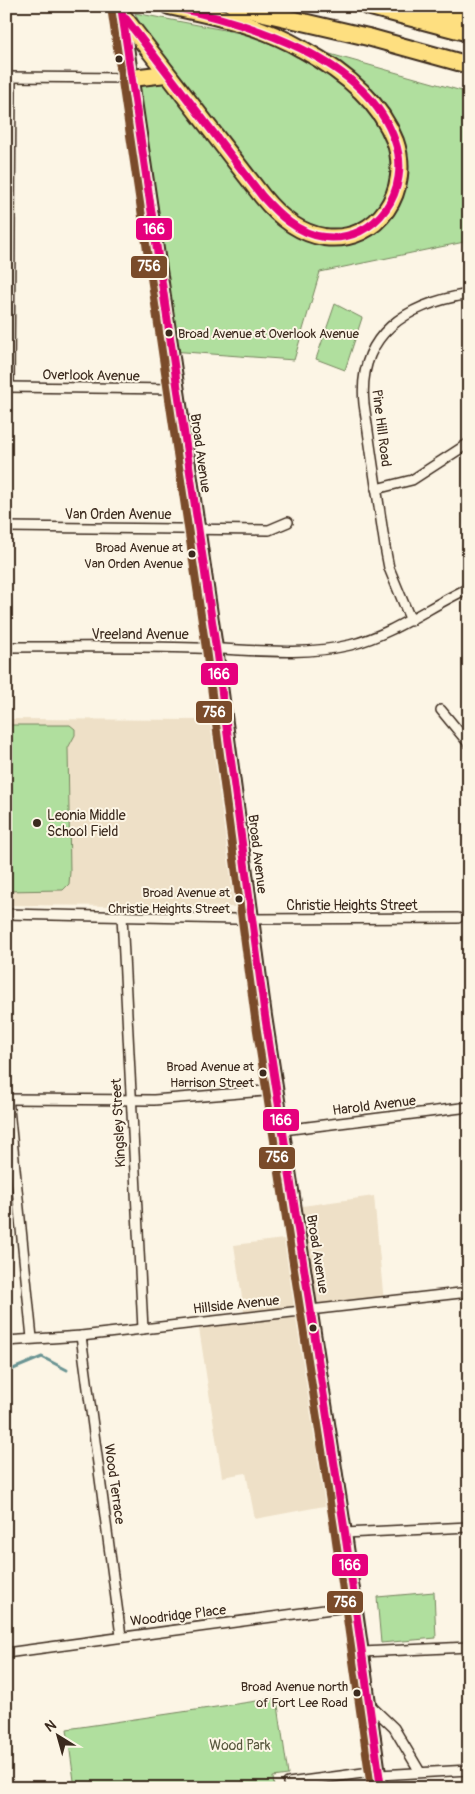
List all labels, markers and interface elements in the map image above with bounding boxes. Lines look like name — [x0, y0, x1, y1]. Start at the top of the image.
unlabelled marker — [114, 54, 124, 64]
line badge: 166 — [135, 217, 173, 241]
text: 166 — [143, 221, 165, 238]
line badge: 756 — [130, 255, 168, 279]
text: 756 — [137, 258, 161, 275]
place label: Broad Avenue at Overlook Avenue — [178, 326, 359, 342]
marker: Broad Avenue at Overlook Avenue — [164, 328, 174, 338]
street label: Overlook Avenue — [42, 366, 140, 385]
street label: Pine Hill Road — [368, 388, 395, 468]
street label: Broad Avenue — [187, 412, 214, 494]
street label: Van Orden Avenue — [65, 506, 171, 523]
place label: Broad Avenue at Van Orden Avenue — [84, 540, 184, 572]
marker: Broad Avenue at Van Orden Avenue — [187, 549, 197, 559]
street label: Vreeland Avenue — [91, 626, 189, 643]
line badge: 166 — [200, 662, 239, 686]
text: 166 — [208, 666, 230, 683]
line badge: 756 — [195, 700, 233, 724]
text: 756 — [202, 704, 226, 721]
place label: Leonia Middle School Field — [47, 807, 126, 840]
street label: Broad Avenue — [244, 814, 271, 895]
marker: Leonia Middle School Field — [31, 817, 43, 829]
place label: Broad Avenue at Christie Heights Street — [108, 885, 231, 917]
marker: Broad Avenue at Christie Heights Street — [234, 894, 244, 904]
street label: Christie Heights Street — [286, 897, 418, 914]
place label: Broad Avenue at Harrison Street — [166, 1059, 255, 1091]
marker: Broad Avenue at Harrison Street — [258, 1068, 268, 1078]
street label: Kingsley Street — [108, 1078, 129, 1168]
street label: Harold Avenue — [331, 1092, 417, 1119]
line badge: 166 — [262, 1108, 300, 1132]
text: 166 — [270, 1112, 292, 1129]
line badge: 756 — [258, 1146, 296, 1170]
text: 756 — [265, 1149, 289, 1166]
street label: Broad Avenue — [303, 1213, 332, 1295]
street label: Hillside Avenue — [192, 1292, 280, 1317]
unlabelled marker — [308, 1323, 318, 1333]
street label: Wood Terrace — [100, 1443, 129, 1526]
line badge: 166 — [331, 1553, 369, 1577]
text: 166 — [339, 1557, 361, 1574]
line badge: 756 — [326, 1590, 364, 1614]
text: 756 — [333, 1594, 357, 1611]
street label: Woodridge Place — [129, 1601, 227, 1630]
place label: Broad Avenue north of Fort Lee Road — [241, 1679, 348, 1711]
marker: Broad Avenue north of Fort Lee Road — [352, 1688, 362, 1698]
north arrow — [32, 1712, 82, 1762]
text: N — [42, 1716, 59, 1736]
park label: Wood Park — [209, 1737, 271, 1754]

